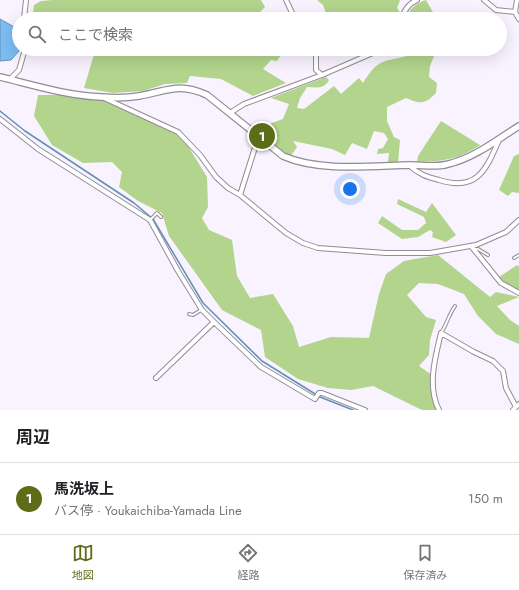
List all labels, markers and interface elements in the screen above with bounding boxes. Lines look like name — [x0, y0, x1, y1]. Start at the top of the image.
search box — [12, 12, 507, 56]
icon: search — [26, 23, 48, 45]
text: ここで検索 — [58, 24, 133, 46]
pin: 1 — [249, 121, 275, 151]
your location — [340, 179, 360, 199]
text: 周辺 — [16, 425, 50, 449]
text: 馬洗坂上 — [54, 478, 114, 500]
text: 1 — [26, 489, 32, 508]
text: 150 m — [468, 489, 503, 508]
text: バス停 · Youkaichiba-Yamada Line — [54, 501, 242, 520]
tab: 地図 — [72, 542, 94, 583]
tab: 経路 — [237, 542, 259, 583]
tab: 保存済み — [403, 542, 447, 583]

